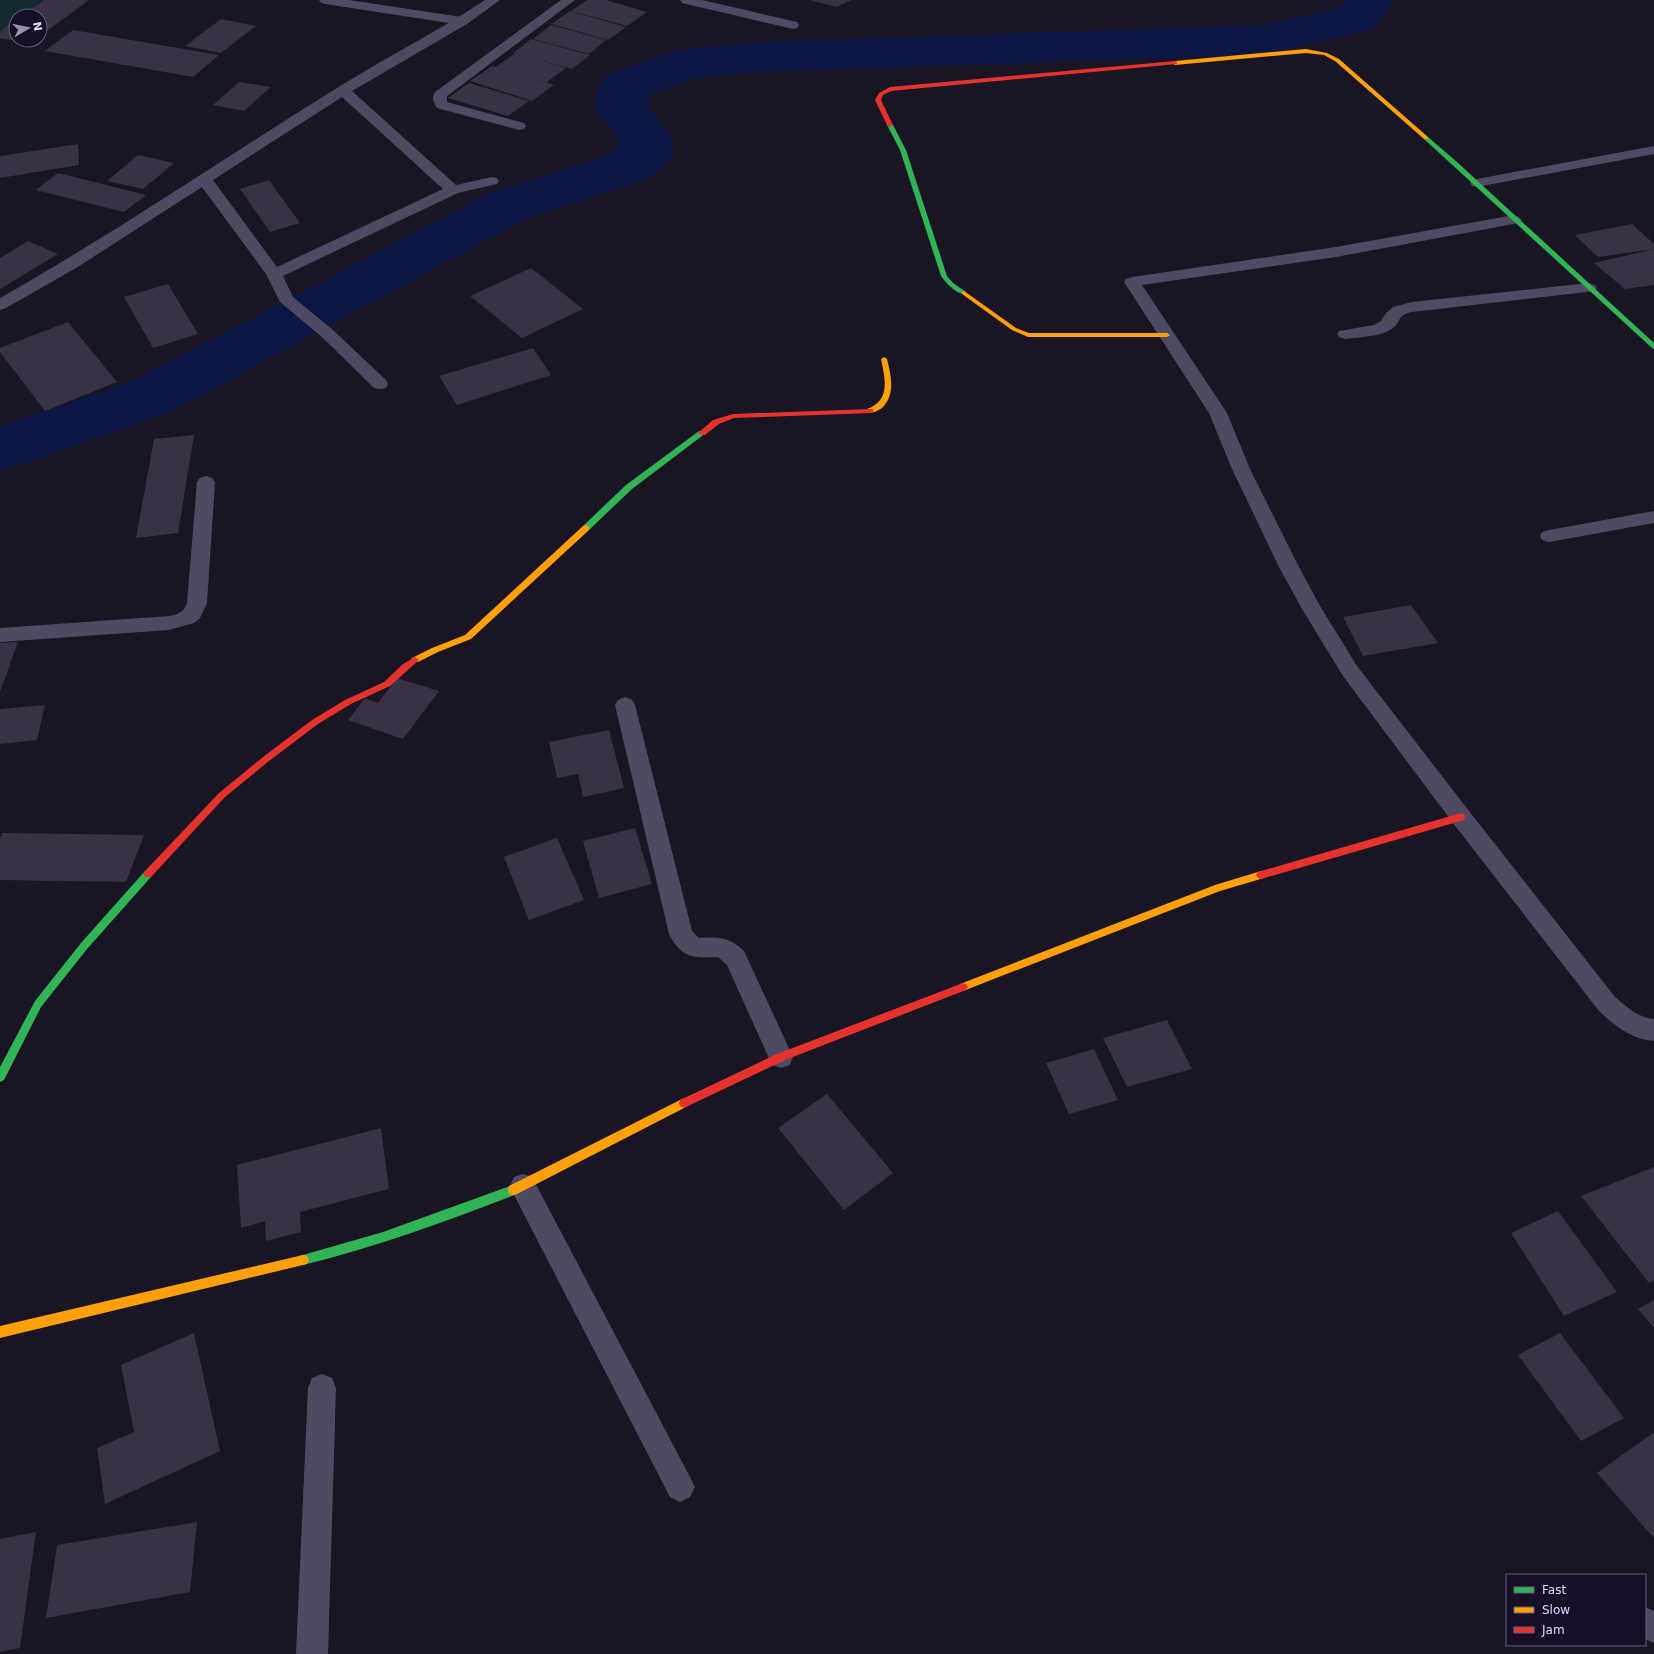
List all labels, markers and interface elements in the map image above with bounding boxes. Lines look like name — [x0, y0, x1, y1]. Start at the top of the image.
north arrow — [8, 8, 48, 48]
text: N — [30, 21, 45, 32]
legend — [1506, 1574, 1646, 1646]
text: Fast — [1542, 1583, 1566, 1597]
text: Slow — [1542, 1603, 1570, 1617]
text: Jam — [1541, 1623, 1565, 1637]

